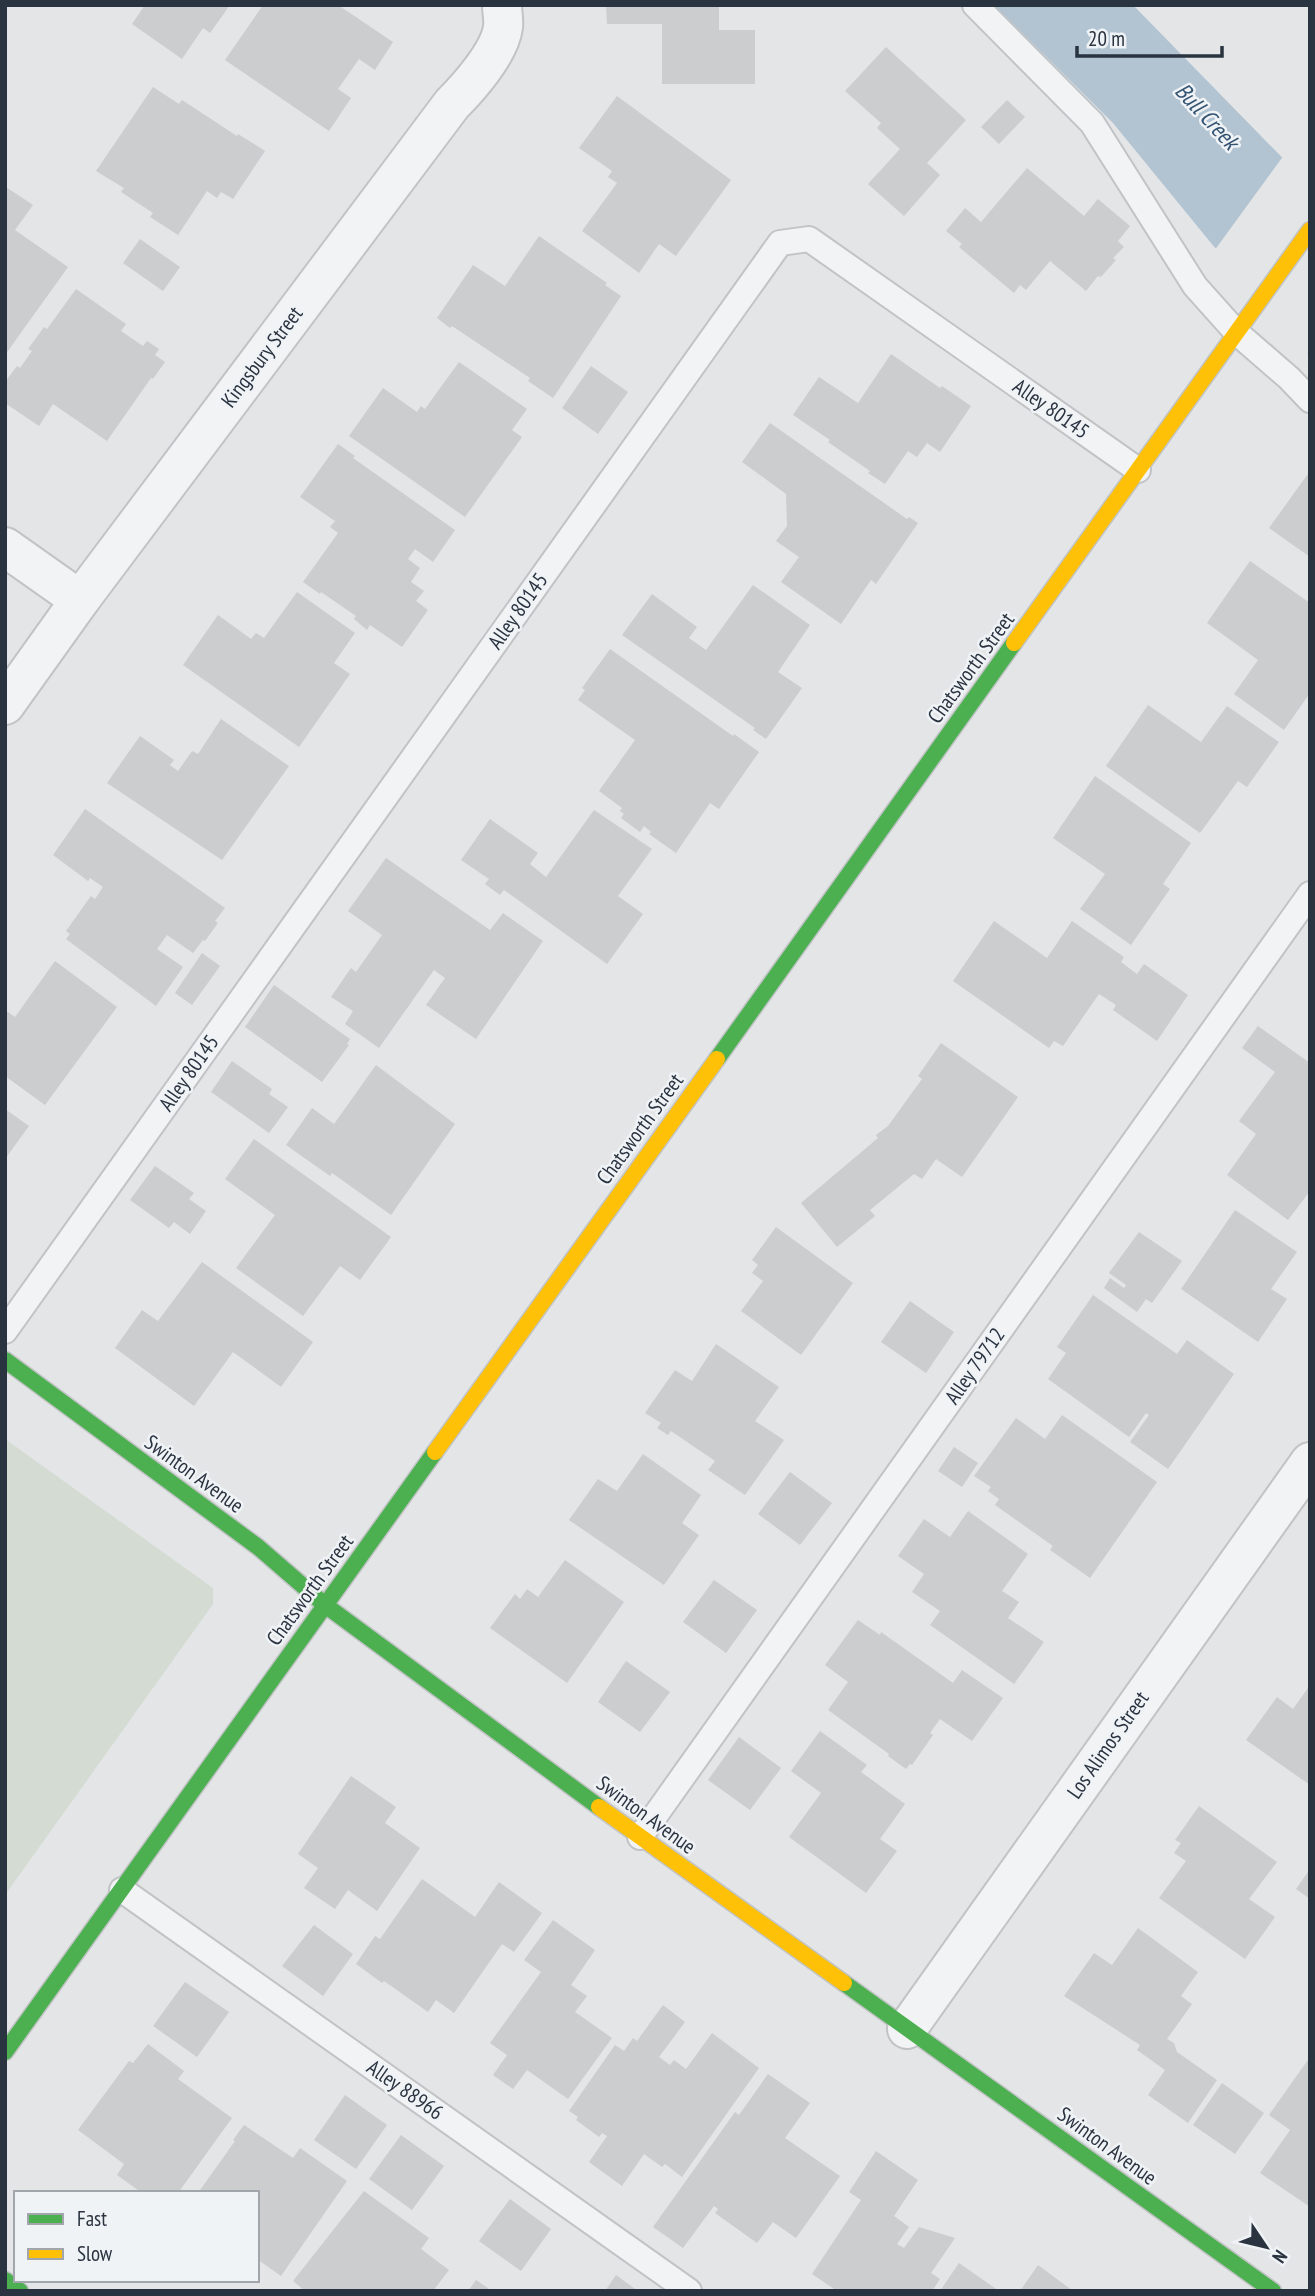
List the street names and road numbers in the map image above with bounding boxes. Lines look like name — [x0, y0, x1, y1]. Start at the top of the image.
street label: Kingsbury Street — [215, 301, 308, 413]
street label: Alley 80145 — [1008, 373, 1095, 445]
street label: Alley 80145 — [482, 567, 554, 654]
street label: Chatsworth Street — [921, 607, 1020, 728]
street label: Alley 80145 — [153, 1029, 225, 1116]
street label: Chatsworth Street — [590, 1068, 689, 1189]
street label: Alley 79712 — [939, 1322, 1011, 1409]
street label: Swinton Avenue — [139, 1429, 249, 1519]
street label: Chatsworth Street — [260, 1529, 359, 1650]
street label: Los Alimos Street — [1061, 1686, 1155, 1804]
street label: Swinton Avenue — [591, 1770, 701, 1860]
street label: Alley 88966 — [362, 2054, 449, 2126]
street label: Swinton Avenue — [1052, 2101, 1162, 2191]

